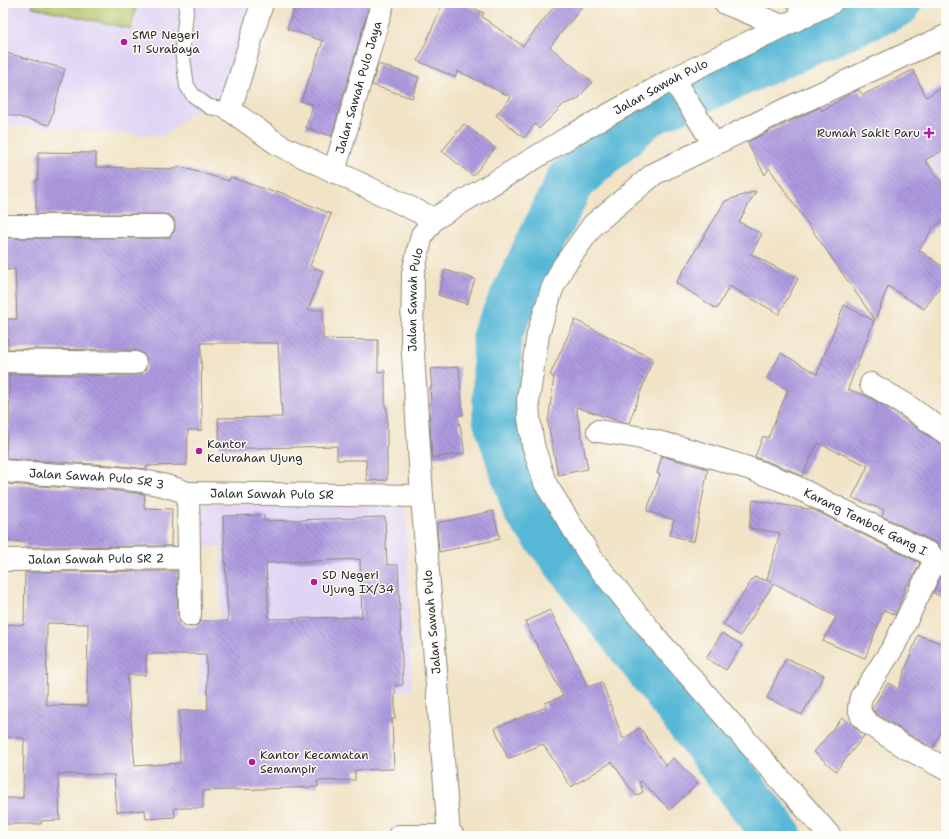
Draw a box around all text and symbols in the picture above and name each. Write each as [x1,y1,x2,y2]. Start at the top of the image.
street label: Jalan Sawah Pulo Jaya [332,19,385,156]
place label: SMP Negeri 11 Surabaya [132,27,200,57]
marker: SMP Negeri 11 Surabaya [119,37,129,47]
street label: Jalan Sawah Pulo [611,55,711,118]
place label: Rumah Sakit Paru [817,125,920,141]
marker: Rumah Sakit Paru [923,127,935,139]
street label: Jalan Sawah Pulo [404,246,427,352]
place label: Kantor Kelurahan Ujung [207,436,303,466]
marker: Kantor Kelurahan Ujung [194,446,204,456]
street label: Jalan Sawah Pulo SR 3 [28,465,166,493]
street label: Karang Tembok Gang I [801,484,930,559]
street label: Jalan Sawah Pulo SR [210,485,334,503]
street label: Jalan Sawah Pulo SR 2 [28,550,164,568]
place label: SD Negeri Ujung IX/34 [322,567,394,597]
street label: Jalan Sawah Pulo [419,569,445,675]
marker: SD Negeri Ujung IX/34 [309,577,319,587]
place label: Kantor Kecamatan Semampir [260,747,369,777]
marker: Kantor Kecamatan Semampir [247,757,257,767]

